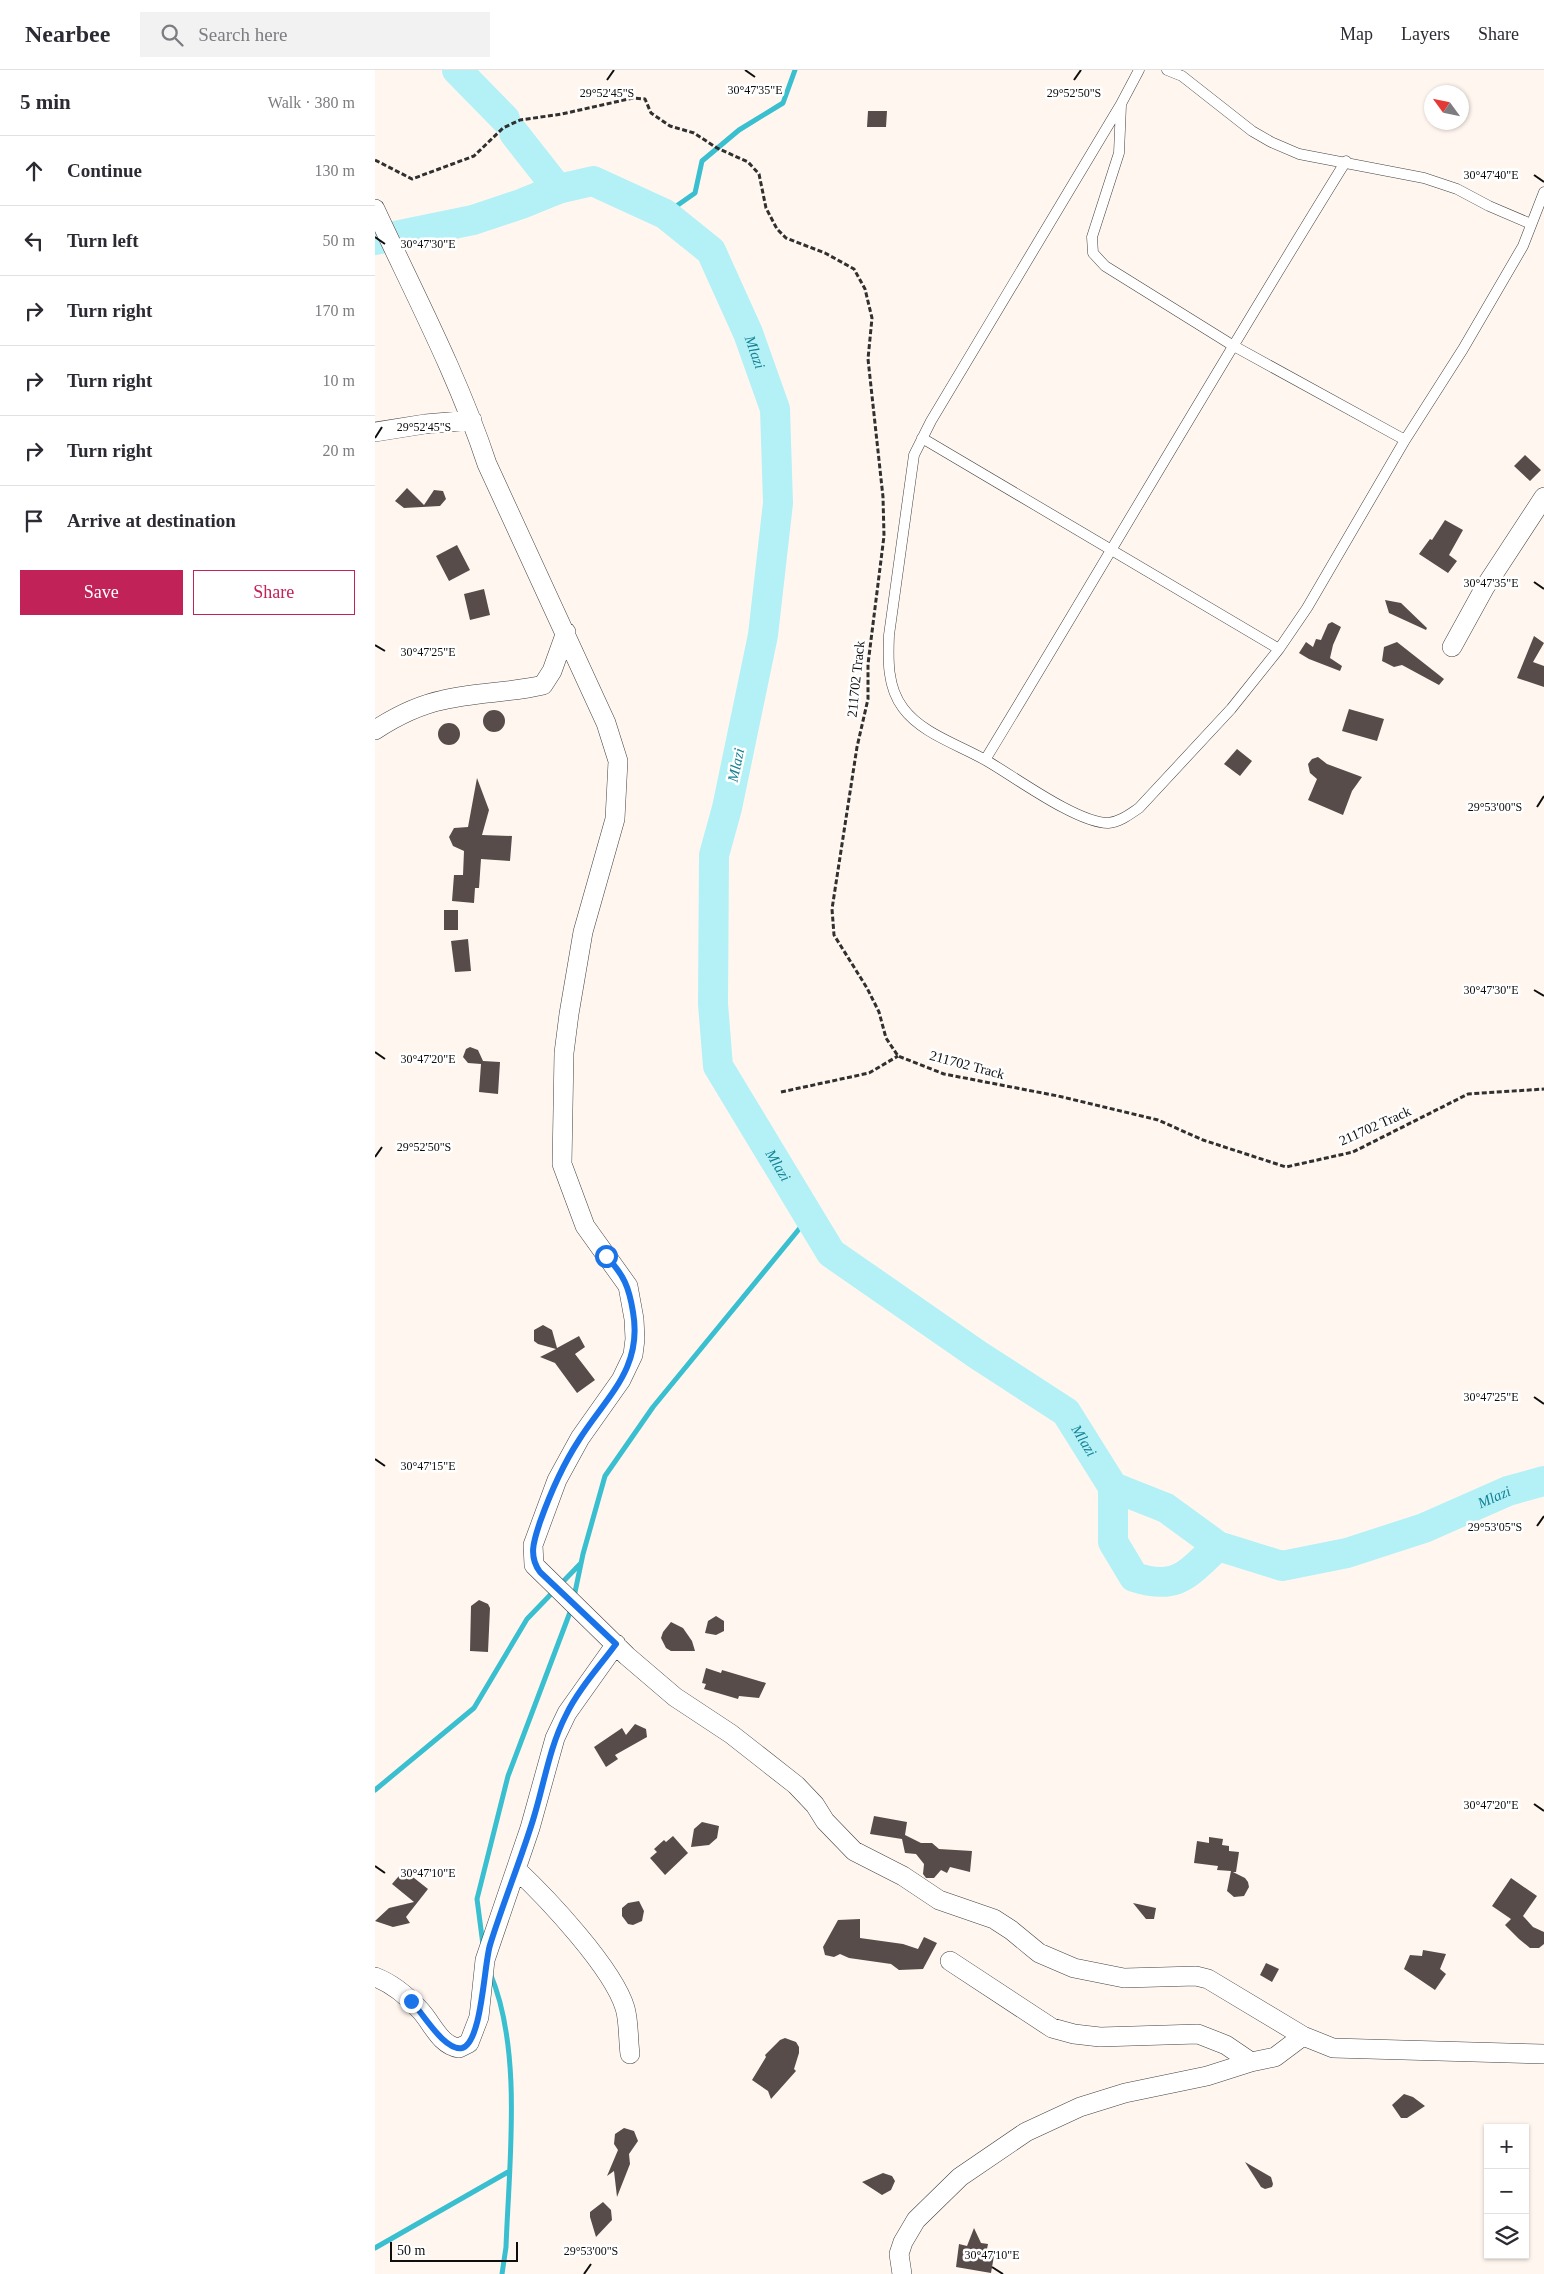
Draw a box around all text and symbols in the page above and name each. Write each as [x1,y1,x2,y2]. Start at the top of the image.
search box [140,12,490,57]
text: Nearbee [25,21,110,47]
icon: search [158,21,186,49]
text: Search here [198,24,287,45]
text: Map [1340,24,1373,44]
text: Layers [1401,24,1450,44]
text: Share [1478,24,1519,44]
text: 30°47'35"E [727,83,783,97]
north arrow [1424,85,1469,130]
text: 29°52'45"S [580,86,634,100]
text: 29°52'50"S [1047,86,1101,100]
text: 5 min [20,90,71,114]
text: Walk · 380 m [268,94,355,111]
icon: ahead [20,157,48,185]
text: Continue [67,160,142,181]
text: 130 m [315,162,355,179]
text: 30°47'40"E [1463,168,1519,182]
icon: left [20,227,48,255]
text: Turn left [67,230,139,251]
text: 50 m [323,232,355,249]
text: 30°47'30"E [400,237,456,251]
icon: right [20,297,48,325]
text: Turn right [67,300,152,321]
text: 170 m [315,302,355,319]
water label: Mlazi [741,332,768,371]
icon: right [20,367,48,395]
text: Turn right [67,370,152,391]
text: 10 m [323,372,355,389]
text: 29°52'45"S [397,420,451,434]
icon: right [20,437,48,465]
text: Turn right [67,440,152,461]
text: 20 m [323,442,355,459]
icon: arrive [20,507,48,535]
text: Arrive at destination [67,510,236,531]
button: Save [20,570,183,615]
button: Share [193,570,355,615]
text: 30°47'35"E [1463,576,1519,590]
street label: 211702 Track [845,640,867,718]
text: 30°47'25"E [400,645,456,659]
water label: Mlazi [724,747,747,784]
text: 29°53'00"S [1468,800,1522,814]
text: 30°47'30"E [1463,983,1519,997]
street label: 211702 Track [928,1048,1006,1082]
text: 30°47'20"E [400,1052,456,1066]
street label: 211702 Track [1337,1104,1413,1148]
text: 29°52'50"S [397,1140,451,1154]
water label: Mlazi [762,1146,794,1184]
route start [595,1245,618,1268]
text: 30°47'25"E [1463,1390,1519,1404]
water label: Mlazi [1068,1421,1100,1459]
text: 30°47'15"E [400,1459,456,1473]
water label: Mlazi [1474,1483,1513,1512]
text: 29°53'05"S [1468,1520,1522,1534]
text: 30°47'20"E [1463,1798,1519,1812]
text: 30°47'10"E [400,1866,456,1880]
route end [400,1990,423,2013]
map controls [1484,2124,1529,2259]
button: + [1484,2124,1529,2169]
button: − [1484,2169,1529,2214]
button: layers [1484,2214,1529,2259]
scale bar [390,2239,517,2262]
text: 50 m [397,2243,425,2258]
text: 29°53'00"S [564,2244,618,2258]
text: 30°47'10"E [964,2248,1020,2262]

